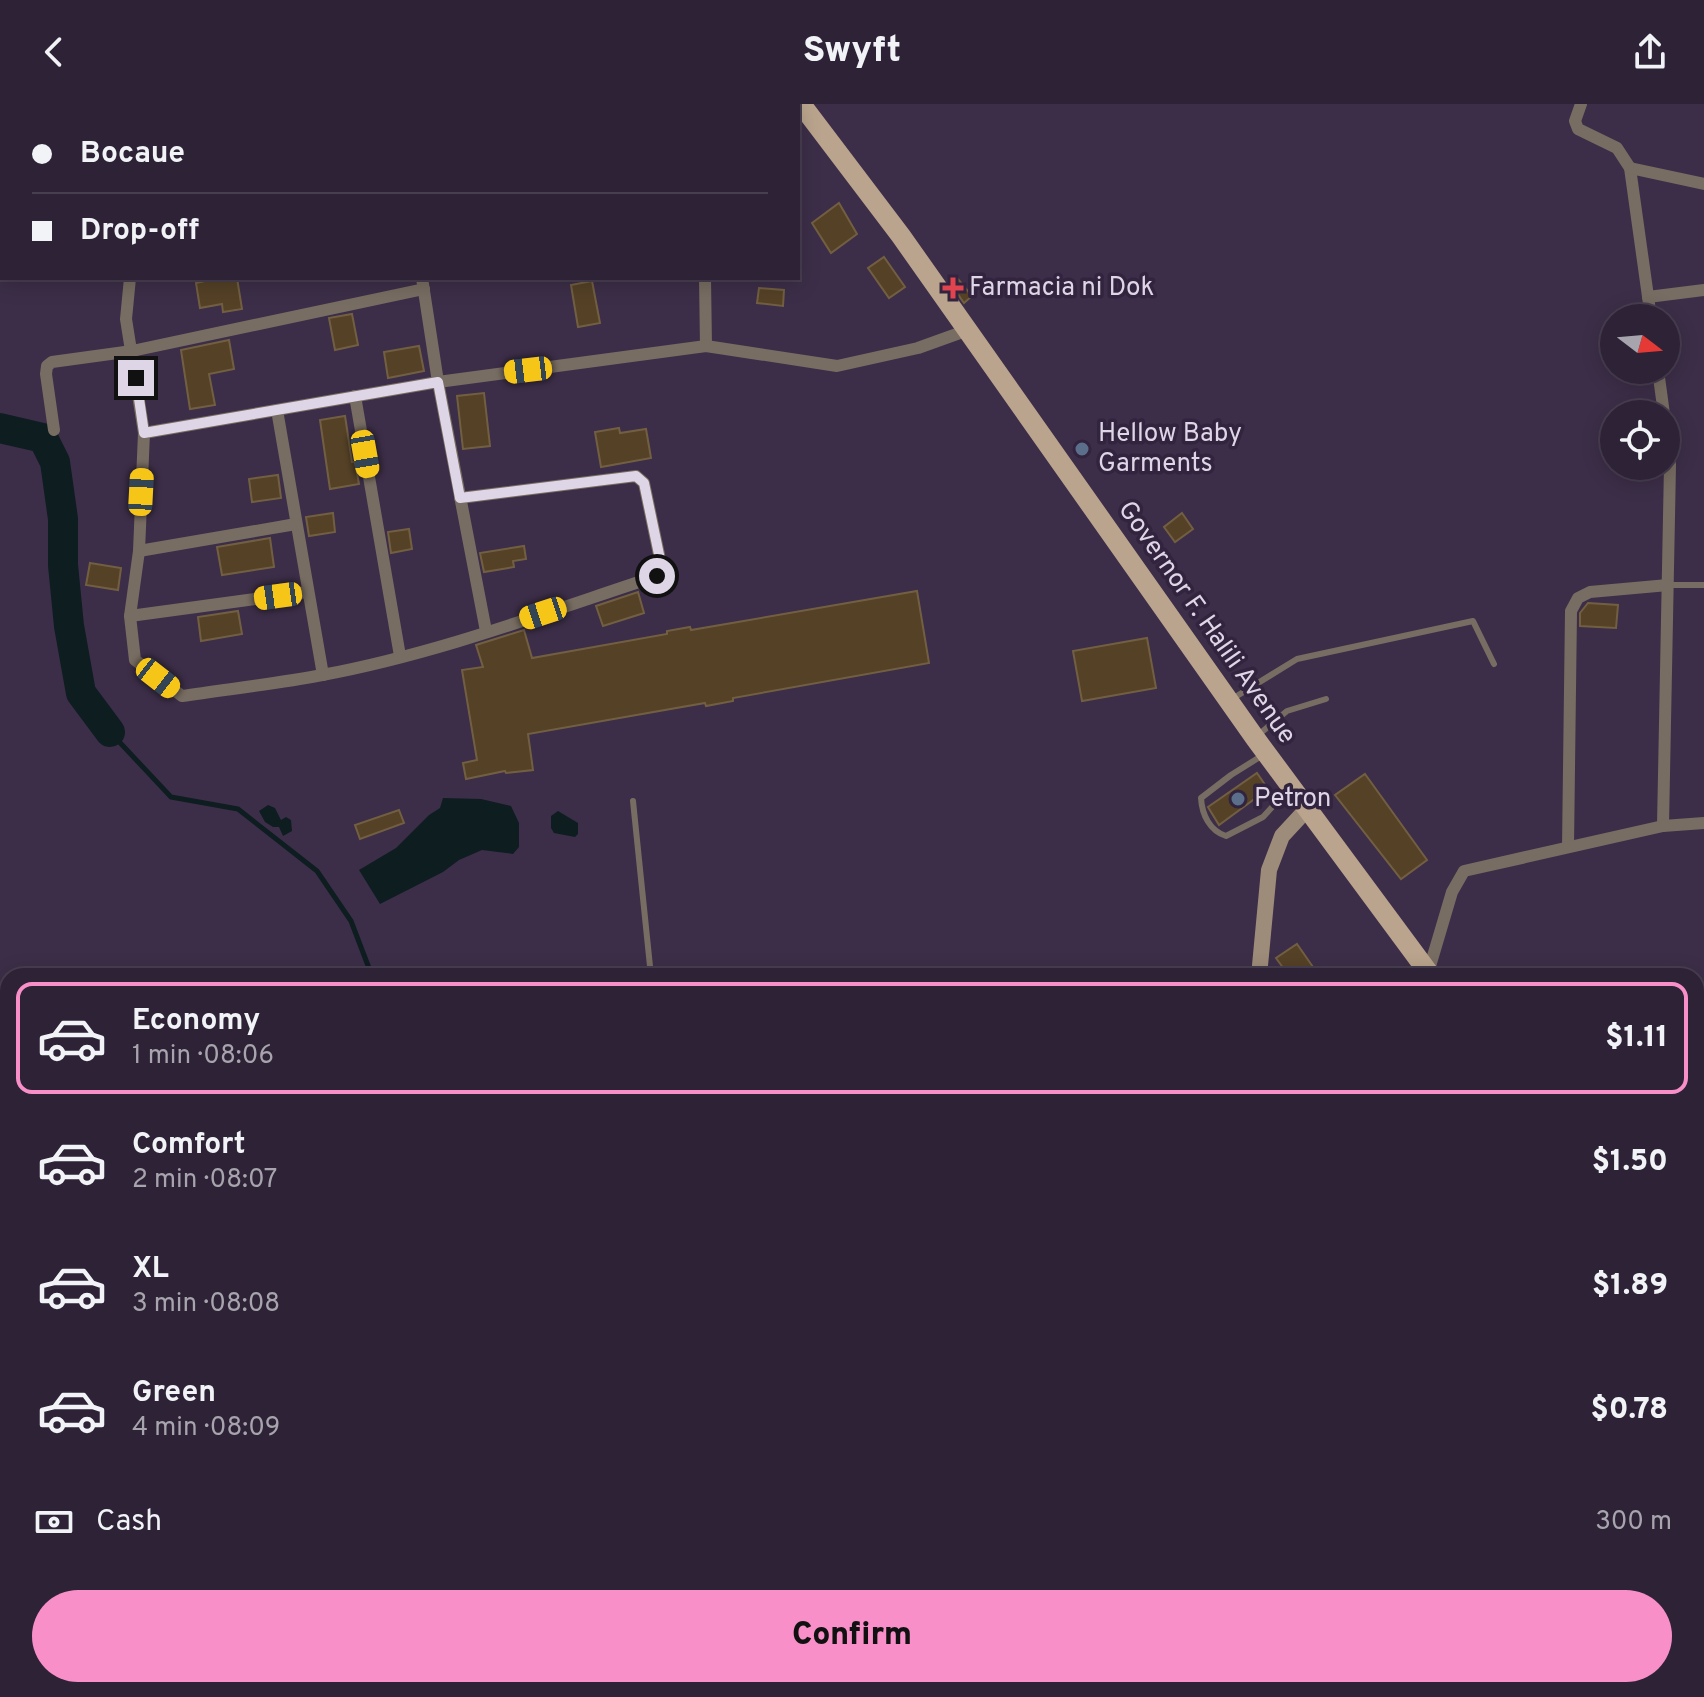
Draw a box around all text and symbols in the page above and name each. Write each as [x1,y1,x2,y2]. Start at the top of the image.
text: Swyft [803,29,901,75]
icon: back [32,30,76,74]
icon: share [1628,30,1672,74]
text: Bocaue [80,136,185,173]
text: Drop-off [80,213,199,250]
place label: Farmacia ni Dok [969,272,1154,305]
marker: Farmacia ni Dok [944,279,962,297]
north arrow [1600,304,1680,384]
map controls [1600,304,1680,480]
car [503,355,553,385]
route end [118,360,154,396]
button: locate [1600,400,1680,480]
place label: Hellow Baby Garments [1098,418,1242,481]
car [349,428,381,480]
marker: Hellow Baby Garments [1073,440,1091,458]
car [128,467,154,517]
street label: Governor F. Halili Avenue [1109,495,1303,751]
route start [639,558,675,594]
car [253,581,303,611]
car [516,594,570,632]
car [132,654,184,702]
place label: Petron [1254,783,1331,816]
marker: Petron [1229,790,1247,808]
icon: car [36,1002,108,1074]
text: Economy [132,1003,260,1040]
text: $1.11 [1605,1020,1668,1057]
text: 1 min · 08:06 [132,1040,274,1073]
icon: car [36,1126,108,1198]
text: Comfort [132,1127,245,1164]
text: $1.50 [1592,1144,1668,1181]
text: 2 min · 08:07 [132,1164,277,1197]
icon: car [36,1250,108,1322]
text: XL [132,1251,169,1288]
text: $1.89 [1592,1268,1668,1305]
text: 3 min · 08:08 [132,1288,280,1321]
icon: car [36,1374,108,1446]
text: Green [132,1375,216,1412]
text: $0.78 [1590,1392,1668,1429]
text: 4 min · 08:09 [132,1412,280,1445]
icon: cash [32,1500,76,1544]
text: Cash [96,1504,162,1541]
text: 300 m [1595,1506,1672,1539]
button: Confirm [32,1590,1672,1682]

